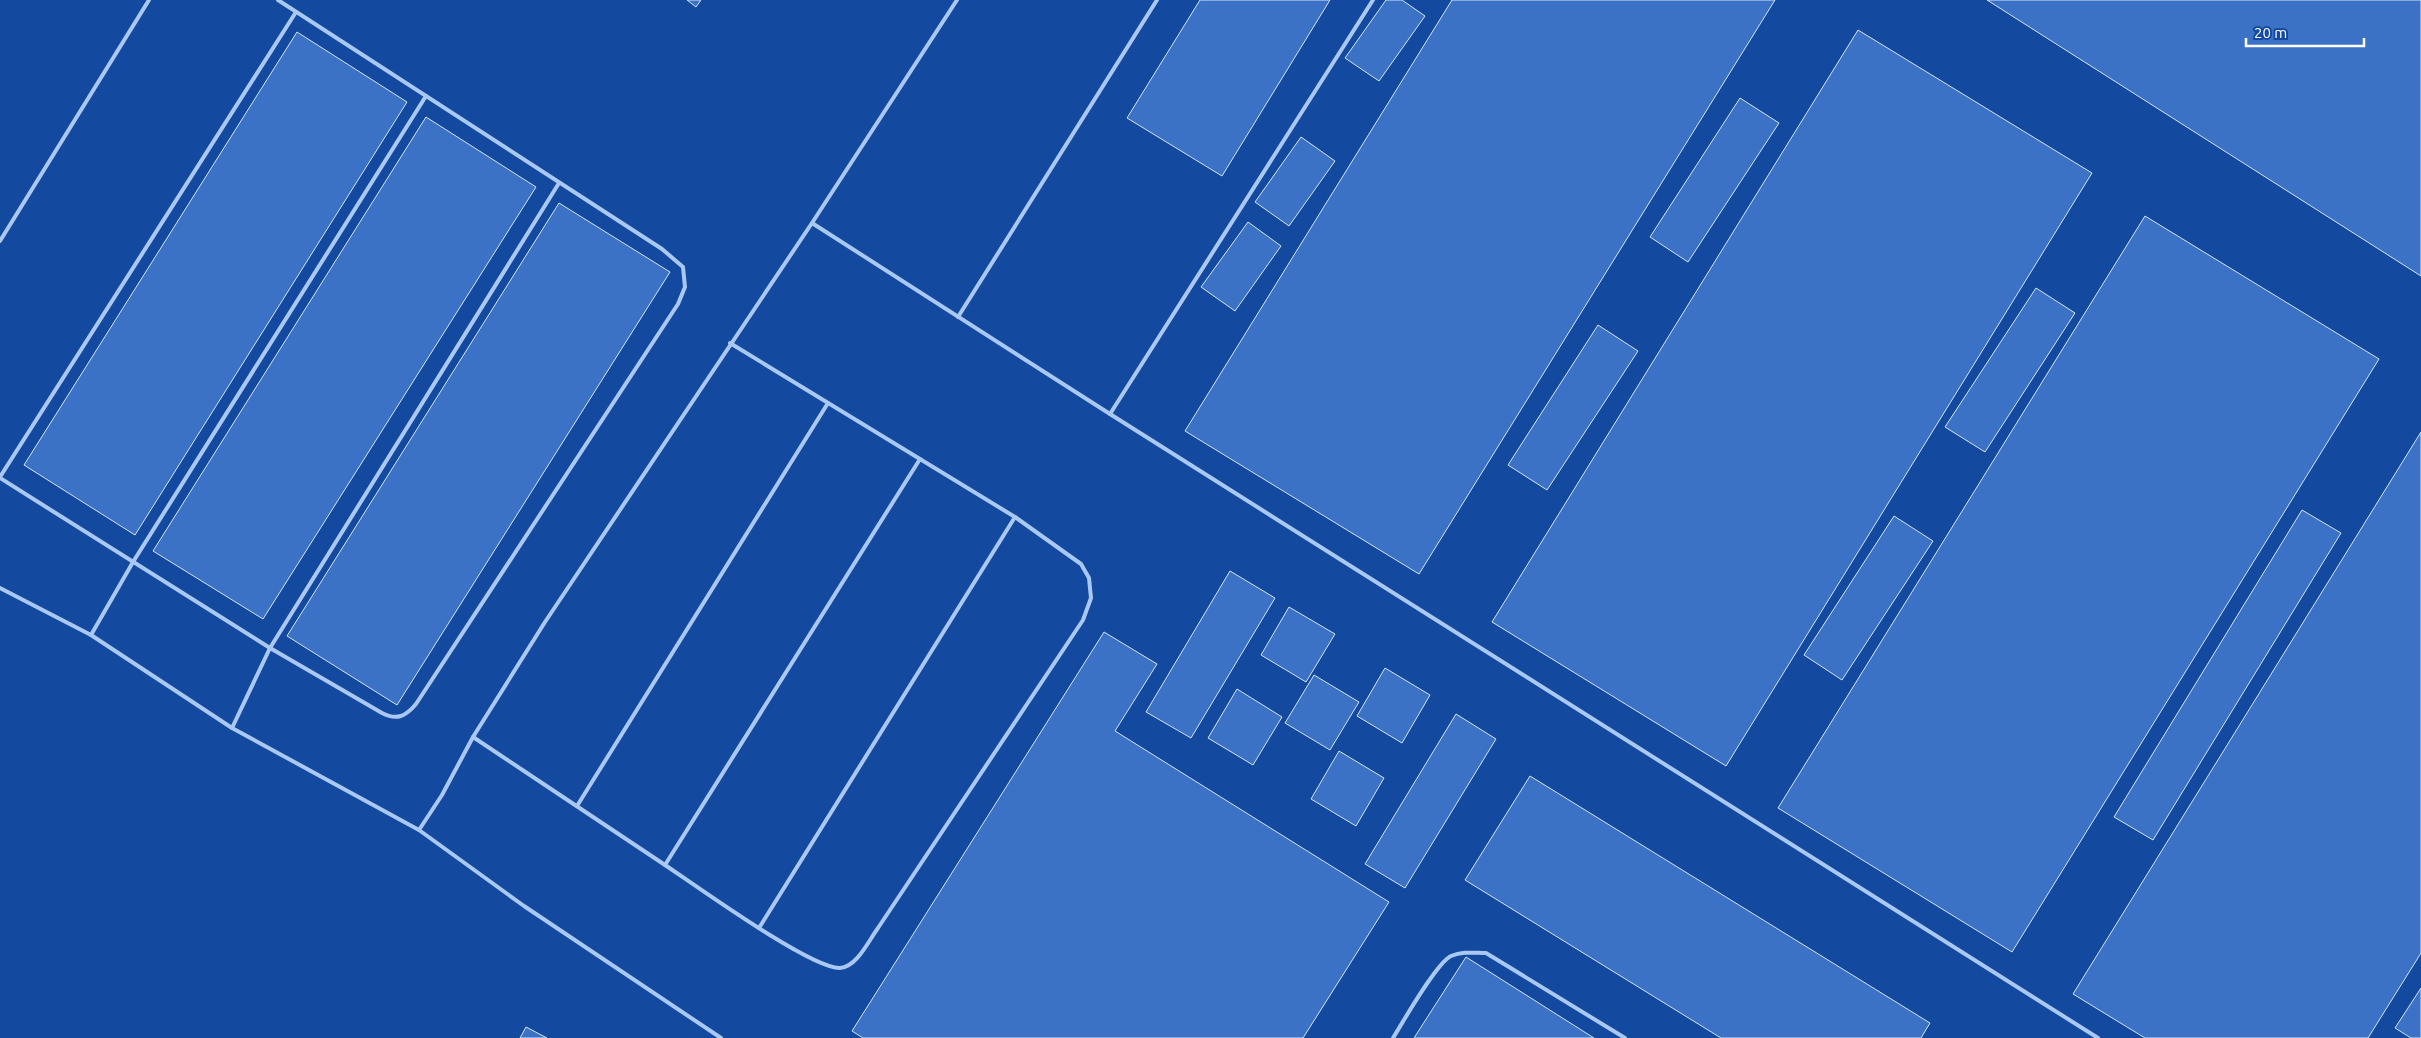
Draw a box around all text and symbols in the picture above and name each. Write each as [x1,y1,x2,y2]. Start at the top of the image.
scale bar [2246,15,2364,47]
text: 20 m [2254,24,2287,41]

